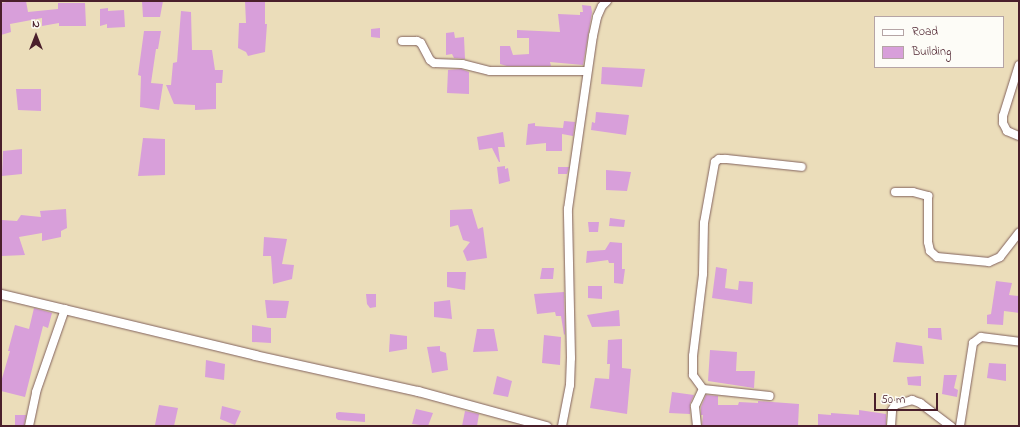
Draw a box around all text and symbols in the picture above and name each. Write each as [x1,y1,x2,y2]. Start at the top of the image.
north arrow [16,16,56,56]
text: N [32,16,40,32]
legend [874,16,1004,68]
text: Road [912,23,938,41]
text: Building [912,43,951,61]
scale bar [876,385,940,411]
text: 50 m [881,391,905,409]

